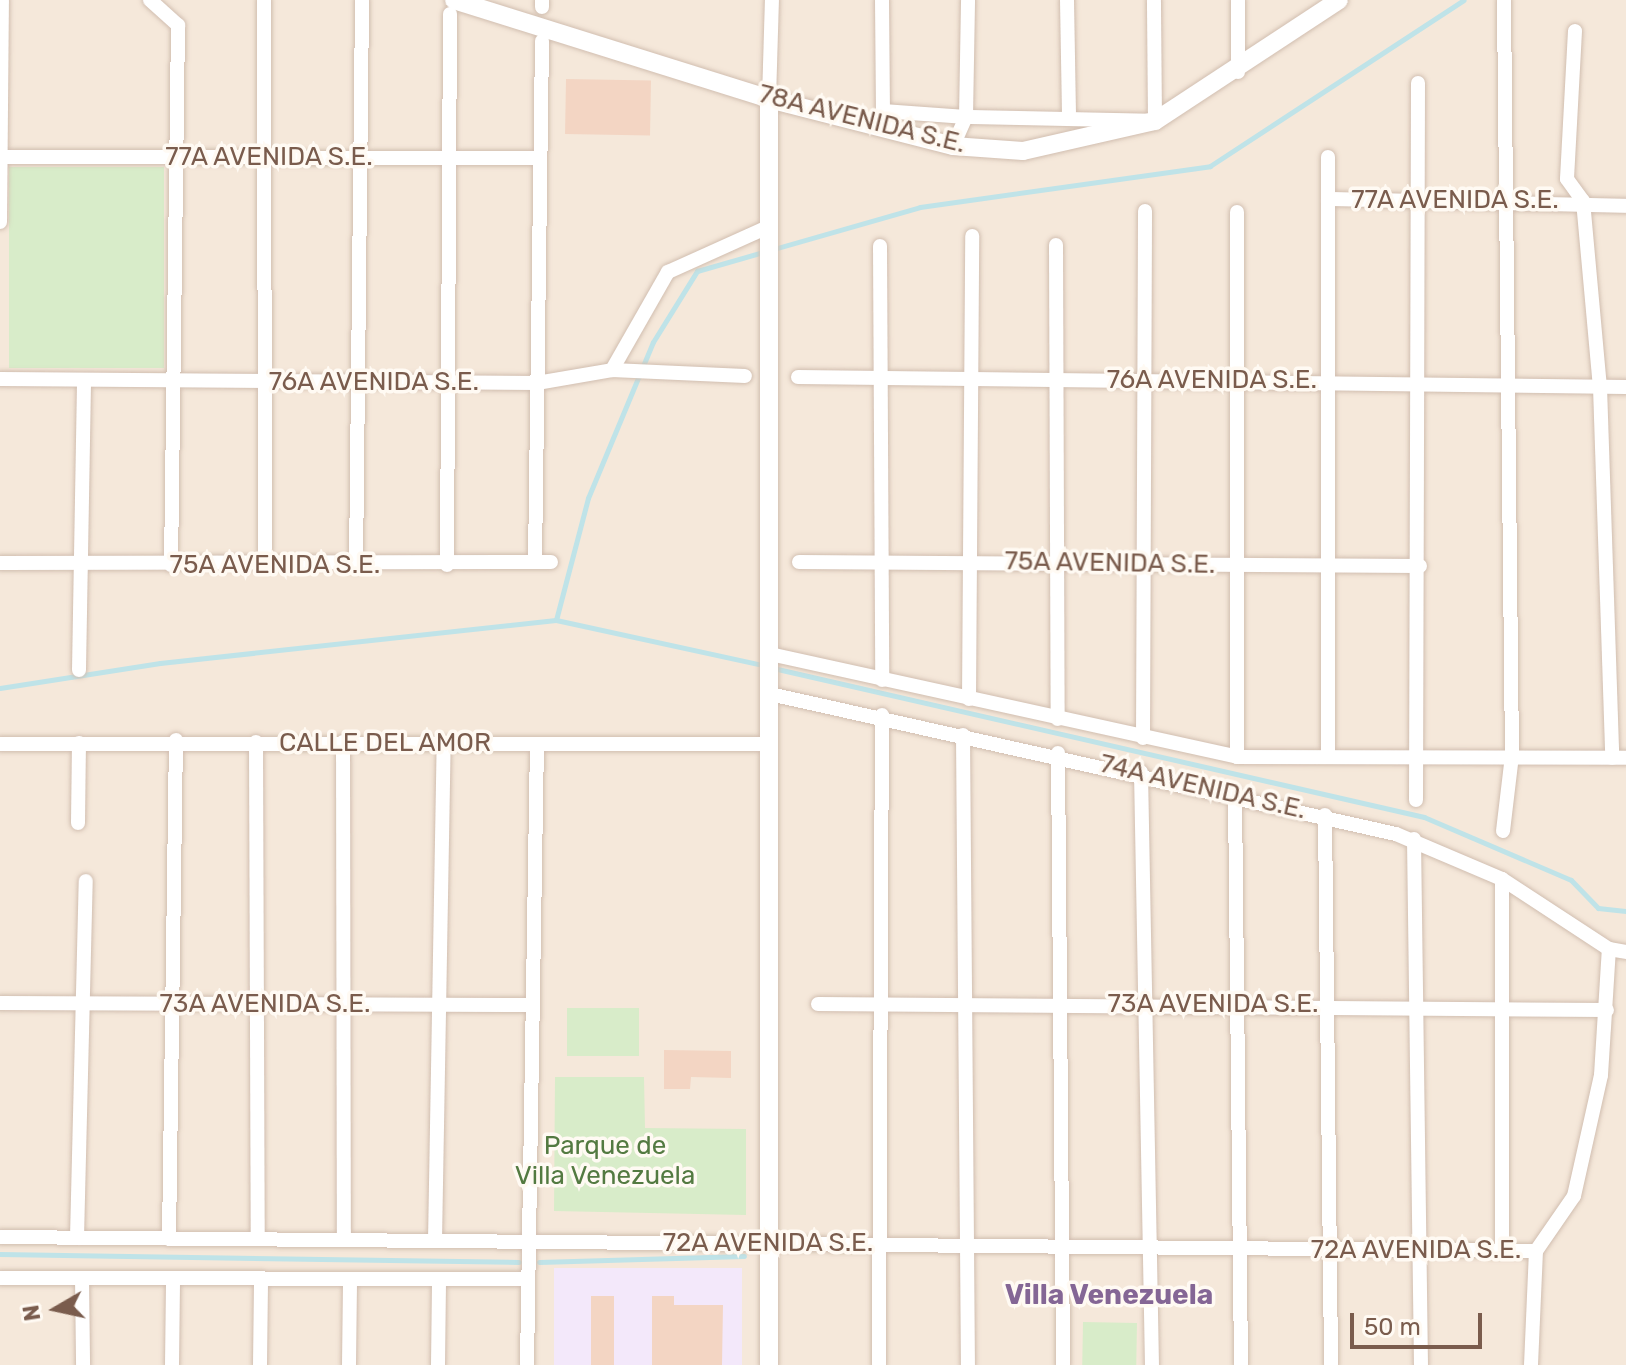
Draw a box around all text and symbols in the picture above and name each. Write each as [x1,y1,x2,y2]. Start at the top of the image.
street label: 78A AVENIDA S.E. [754,78,970,160]
street label: 77A AVENIDA S.E. [164,141,374,173]
street label: 77A AVENIDA S.E. [1350,184,1560,216]
street label: 76A AVENIDA S.E. [1106,364,1318,396]
street label: 76A AVENIDA S.E. [268,366,480,398]
street label: 75A AVENIDA S.E. [1003,546,1217,580]
street label: 75A AVENIDA S.E. [169,549,381,581]
street label: CALLE DEL AMOR [278,727,492,759]
street label: 74A AVENIDA S.E. [1096,748,1310,826]
street label: 73A AVENIDA S.E. [158,988,372,1020]
street label: 73A AVENIDA S.E. [1106,988,1320,1020]
park label: Parque de Villa Venezuela [514,1130,696,1192]
street label: 72A AVENIDA S.E. [662,1227,874,1259]
street label: 72A AVENIDA S.E. [1310,1234,1522,1266]
north arrow [16,1269,96,1349]
district label: Villa Venezuela [1004,1278,1214,1312]
scale bar [1354,1297,1486,1347]
text: N [17,1303,46,1323]
text: 50 m [1364,1313,1421,1341]

